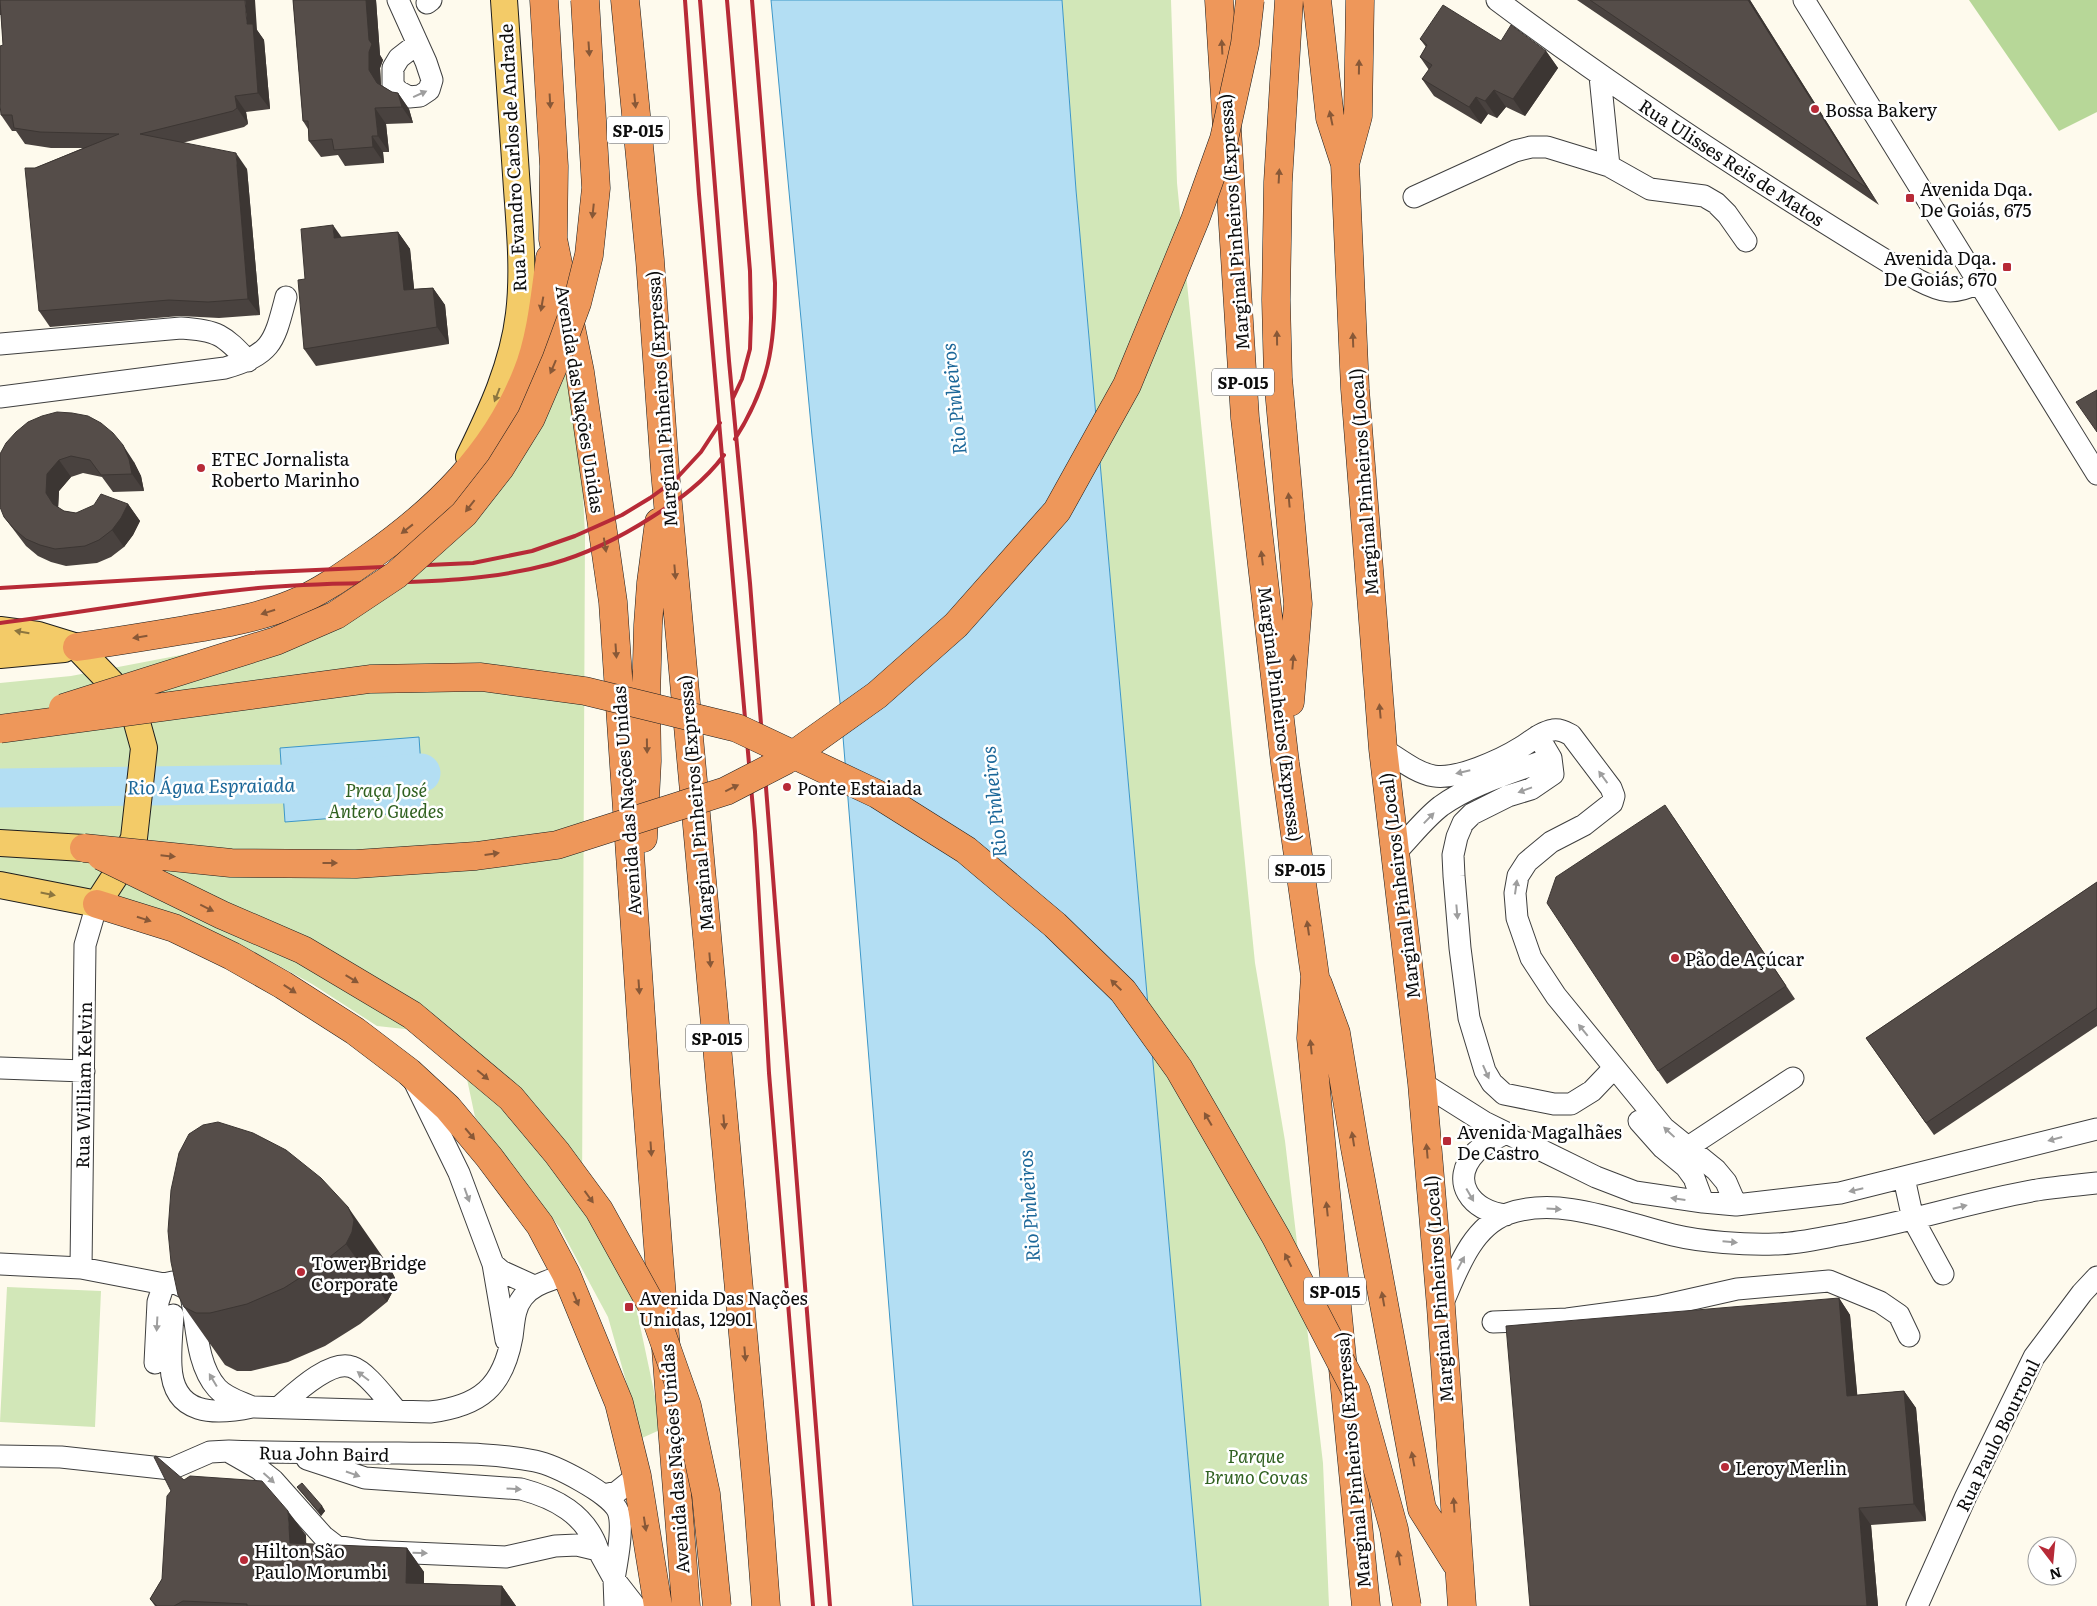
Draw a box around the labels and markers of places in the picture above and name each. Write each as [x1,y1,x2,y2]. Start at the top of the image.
place label: Bossa Bakery [1825,96,1938,123]
marker: Bossa Bakery [1809,103,1821,115]
place label: Avenida Dqa. De Goiás, 675 [1920,175,2033,223]
marker: Avenida Dqa. De Goiás, 675 [1904,192,1916,204]
place label: Avenida Dqa. De Goiás, 670 [1884,244,1997,292]
marker: Avenida Dqa. De Goiás, 670 [2001,261,2013,273]
place label: ETEC Jornalista Roberto Marinho [211,445,359,493]
marker: ETEC Jornalista Roberto Marinho [195,462,207,474]
place label: Ponte Estaiada [797,774,923,801]
marker: Ponte Estaiada [781,781,793,793]
place label: Pão de Açúcar [1685,945,1804,972]
marker: Pão de Açúcar [1669,952,1681,964]
place label: Avenida Magalhães De Castro [1457,1118,1622,1166]
marker: Avenida Magalhães De Castro [1441,1135,1453,1147]
place label: Tower Bridge Corporate [311,1249,426,1297]
marker: Tower Bridge Corporate [295,1266,307,1278]
place label: Avenida Das Nações Unidas, 12901 [639,1284,808,1332]
marker: Avenida Das Nações Unidas, 12901 [623,1301,635,1313]
place label: Leroy Merlin [1735,1454,1847,1481]
marker: Leroy Merlin [1719,1461,1731,1473]
place label: Hilton São Paulo Morumbi [254,1537,387,1585]
marker: Hilton São Paulo Morumbi [238,1554,250,1566]

